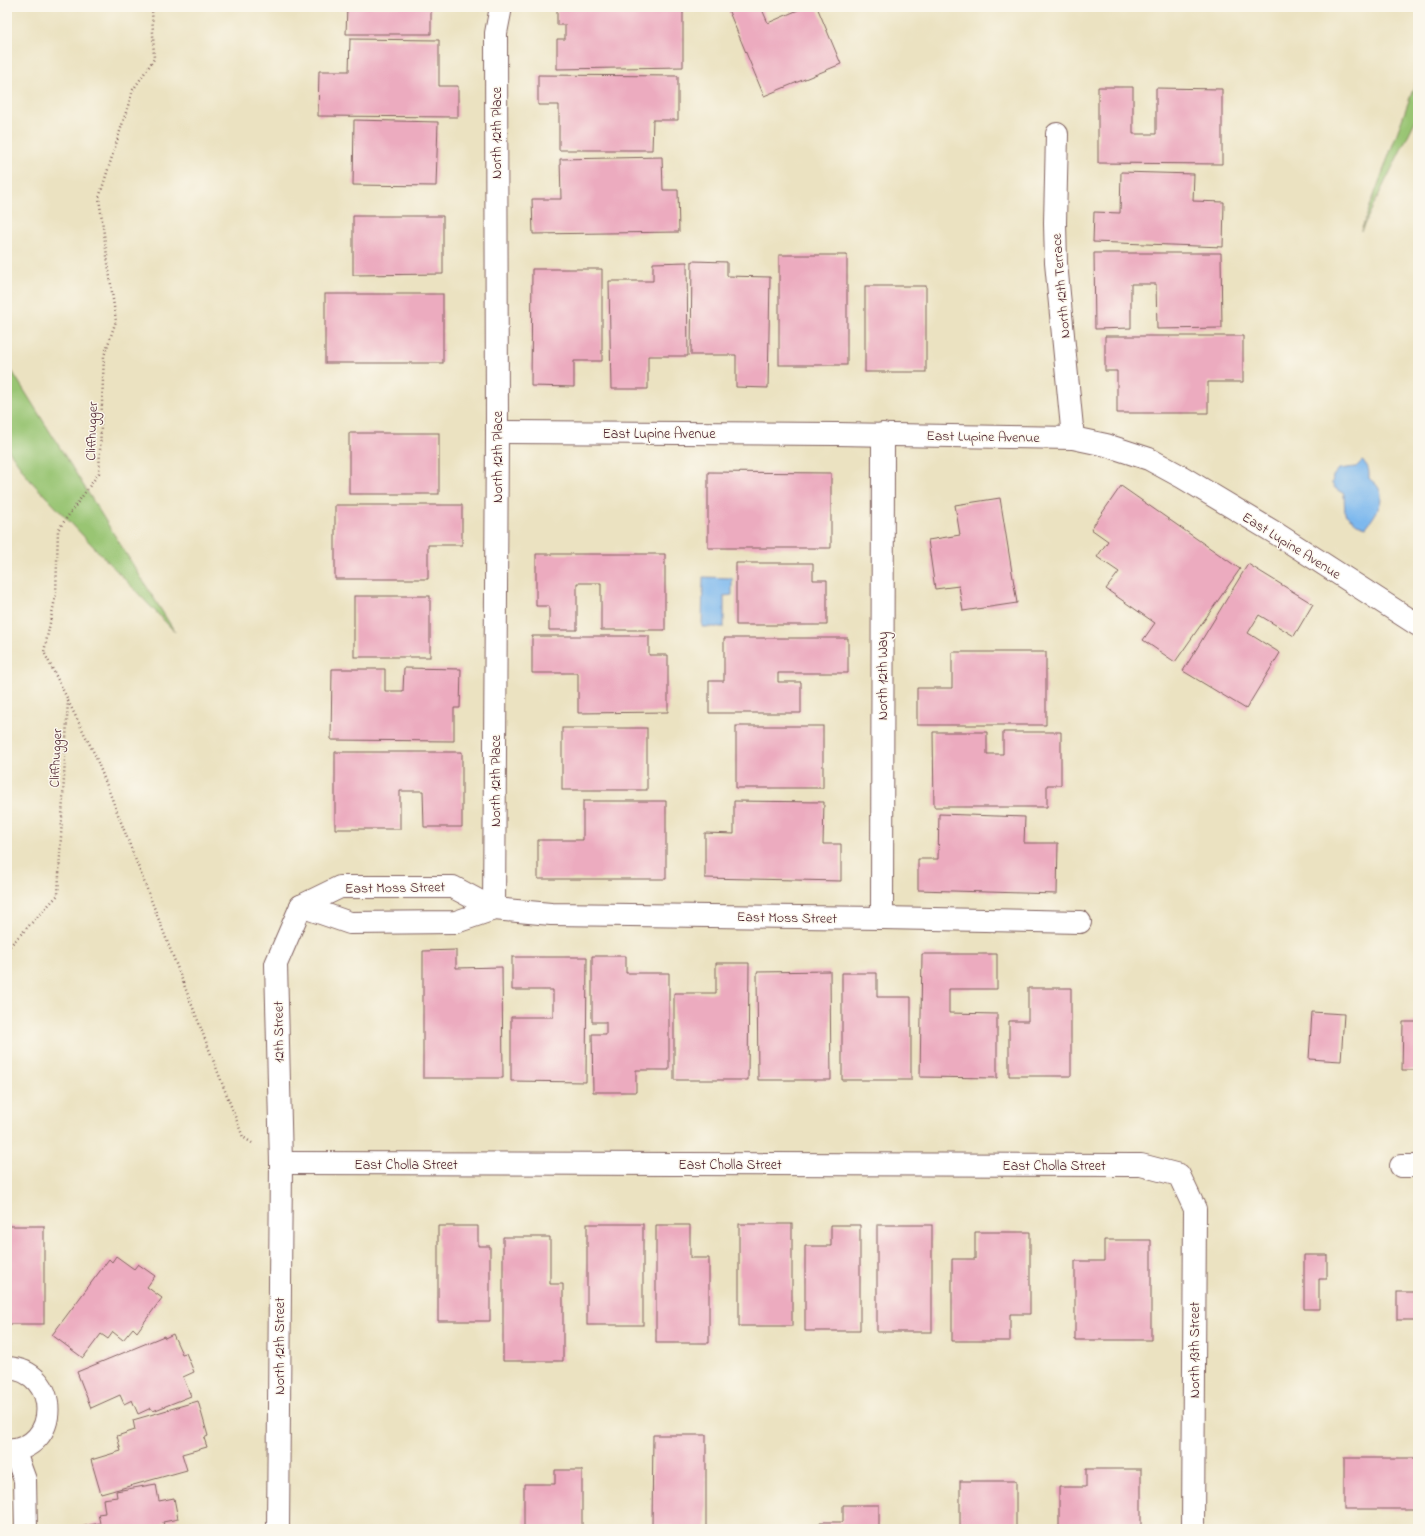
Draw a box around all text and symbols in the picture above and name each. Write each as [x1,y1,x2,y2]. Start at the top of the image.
street label: North 12th Place [487,86,508,179]
street label: North 12th Terrace [1046,232,1077,339]
street label: Cliffhugger [81,401,105,461]
street label: North 12th Place [488,410,509,503]
street label: East Lupine Avenue [602,424,716,445]
street label: East Lupine Avenue [926,426,1040,449]
street label: East Lupine Avenue [1238,507,1345,586]
street label: North 12th Way [873,632,895,720]
street label: Cliffhugger [44,727,70,788]
street label: North 12th Place [486,734,507,827]
street label: East Moss Street [345,877,446,900]
street label: East Moss Street [737,907,838,930]
street label: 12th Street [268,1001,291,1063]
street label: East Cholla Street [354,1155,458,1176]
street label: East Cholla Street [678,1155,782,1176]
street label: East Cholla Street [1002,1156,1106,1177]
street label: North 12th Street [270,1297,291,1395]
street label: North 13th Street [1185,1302,1206,1398]

